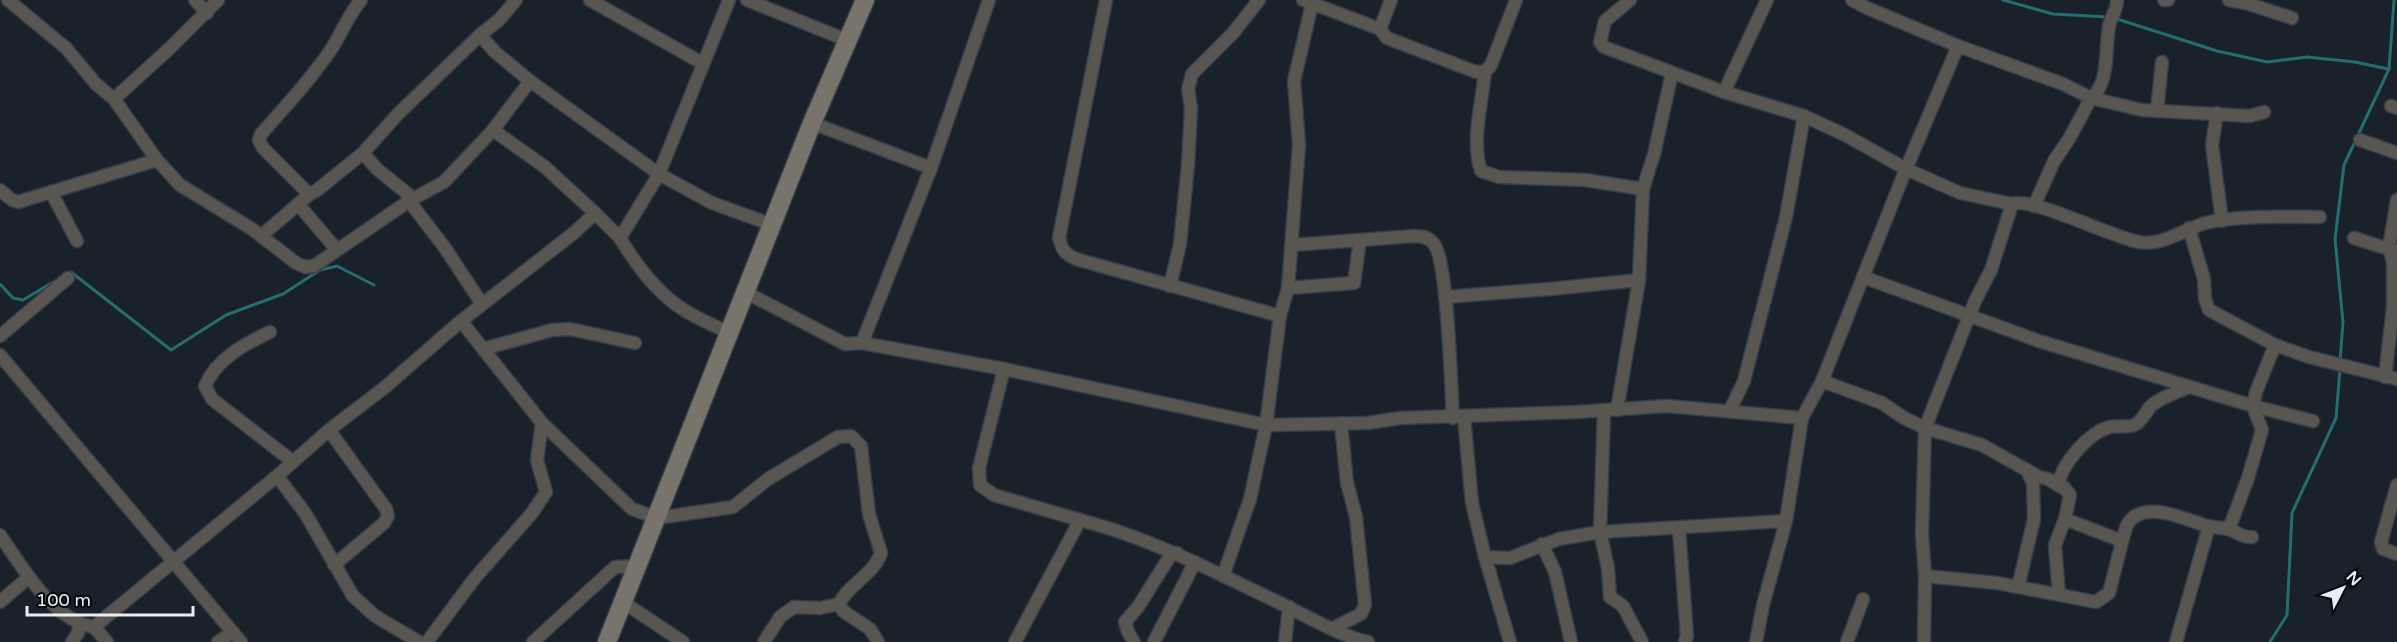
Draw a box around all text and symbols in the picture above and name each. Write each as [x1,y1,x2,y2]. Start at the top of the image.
north arrow [2313,558,2373,618]
text: N [2342,567,2365,590]
scale bar [27,579,194,617]
text: 100 m [36,589,91,611]

